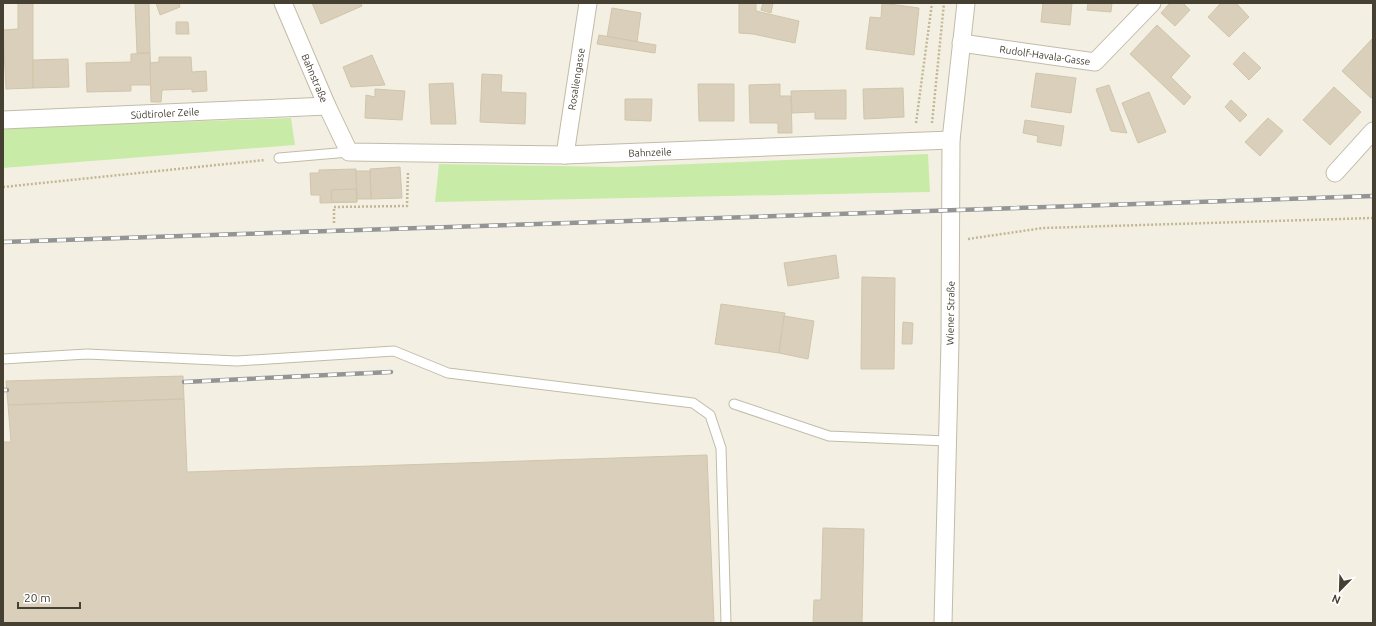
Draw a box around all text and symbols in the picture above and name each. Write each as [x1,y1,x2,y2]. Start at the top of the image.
street label: Rudolf-Havala-Gasse [999,44,1091,67]
street label: Rosaliengasse [566,47,587,111]
street label: Bahnstraße [299,52,330,104]
street label: Südtiroler Zeile [130,106,200,121]
street label: Bahnzeile [628,146,672,159]
street label: Wiener Straße [944,281,957,345]
north arrow [1320,570,1360,610]
scale bar [18,584,80,610]
text: 20 m [24,591,51,604]
text: N [1330,592,1342,606]

